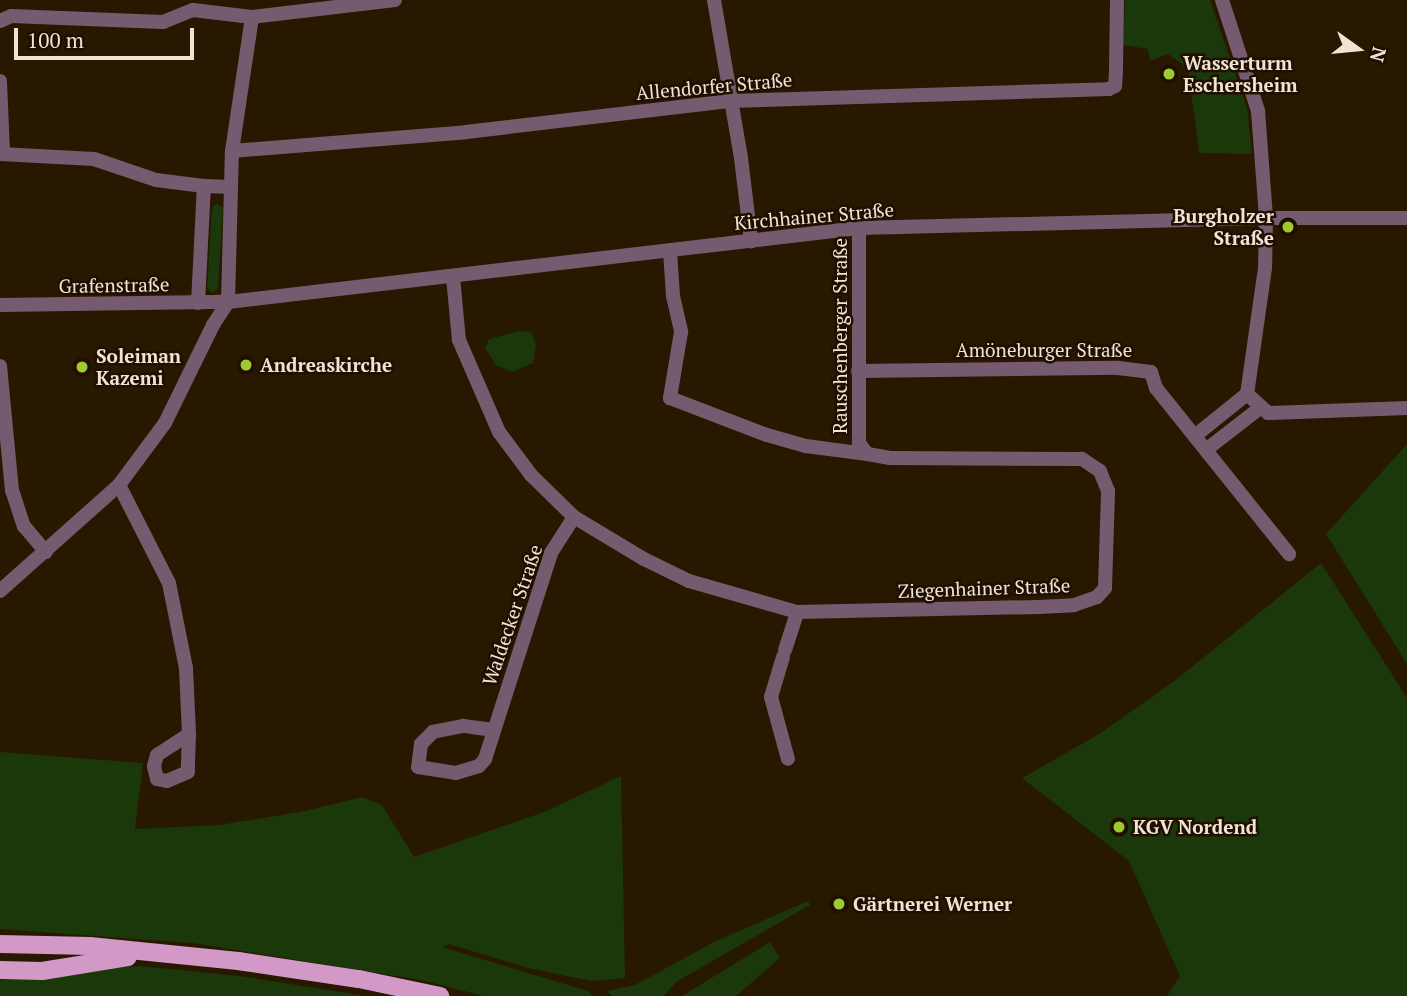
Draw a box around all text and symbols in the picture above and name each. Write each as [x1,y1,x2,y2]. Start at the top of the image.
scale bar [18,14,198,58]
north arrow [1323,14,1393,84]
text: 100 m [27,26,84,54]
text: N [1365,44,1393,65]
place label: Wasserturm Eschersheim [1183,52,1298,96]
marker: Wasserturm Eschersheim [1161,66,1177,82]
street label: Allendorfer Straße [635,68,793,104]
street label: Kirchhainer Straße [733,198,895,234]
place label: Burgholzer Straße [1173,205,1274,249]
marker: Burgholzer Straße [1280,219,1296,235]
street label: Rauschenberger Straße [829,238,851,434]
street label: Grafenstraße [58,273,170,297]
street label: Amöneburger Straße [956,339,1132,361]
place label: Soleiman Kazemi [96,345,181,389]
place label: Andreaskirche [260,354,392,376]
marker: Andreaskirche [238,357,254,373]
marker: Soleiman Kazemi [74,359,90,375]
street label: Waldecker Straße [477,541,547,689]
street label: Ziegenhainer Straße [897,574,1071,602]
place label: KGV Nordend [1133,816,1257,838]
marker: KGV Nordend [1111,819,1127,835]
place label: Gärtnerei Werner [853,893,1012,915]
marker: Gärtnerei Werner [831,896,847,912]

